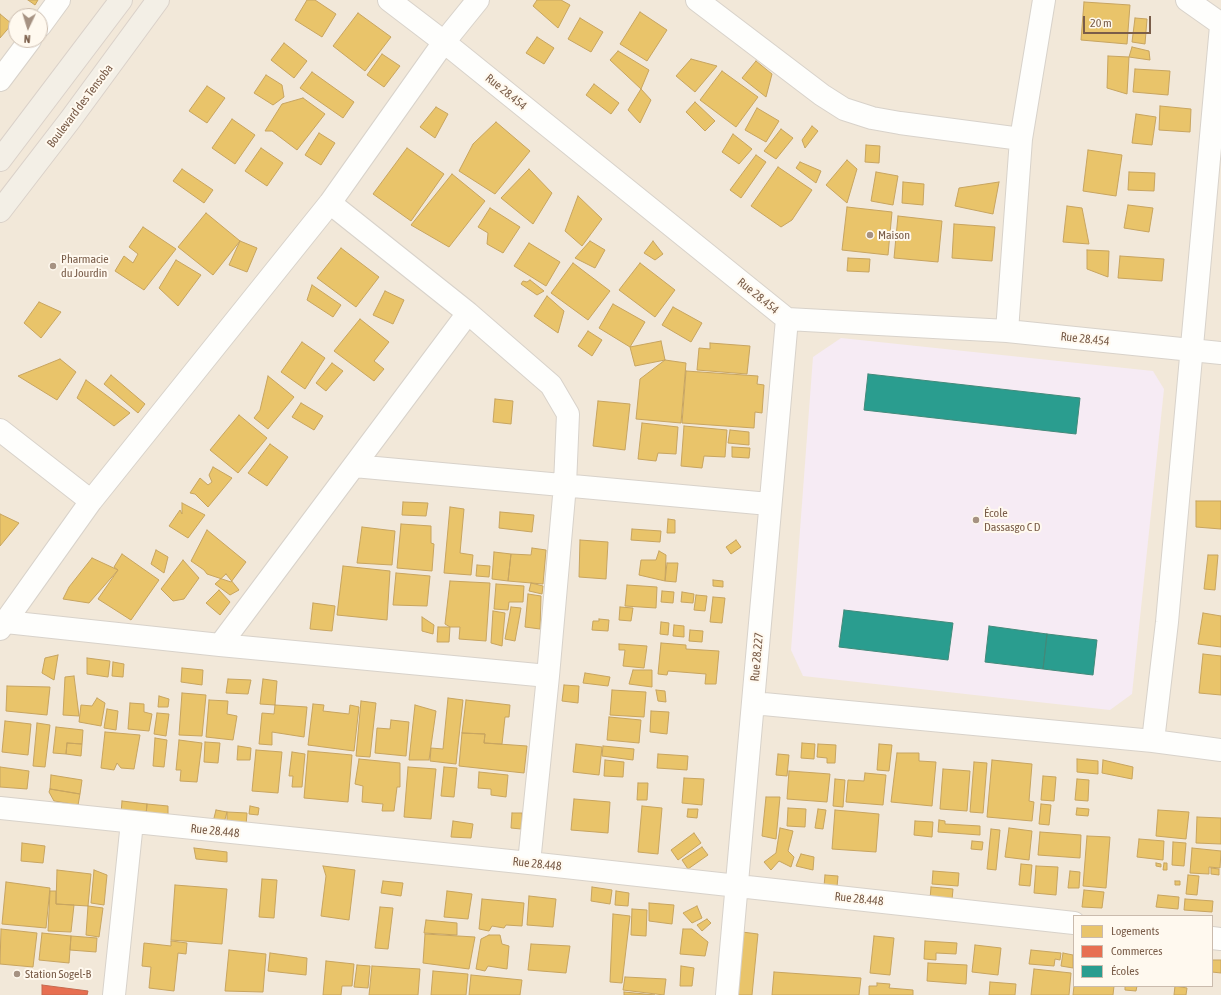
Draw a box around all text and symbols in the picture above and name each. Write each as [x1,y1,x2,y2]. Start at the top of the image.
north arrow [8,8,48,48]
scale bar [1085,8,1153,34]
text: 20 m [1090,16,1112,30]
text: N [24,33,31,45]
street label: Boulevard des Tensoba [44,61,116,151]
street label: Rue 28.454 [482,71,530,113]
place label: Maison [878,228,910,242]
marker: Maison [865,230,875,240]
place label: Pharmacie du Jourdin [61,252,109,280]
marker: Pharmacie du Jourdin [48,261,58,271]
street label: Rue 28.454 [734,275,782,317]
street label: Rue 28.454 [1060,329,1110,349]
place label: École Dassasgo C D [984,506,1041,534]
marker: École Dassasgo C D [971,515,981,525]
street label: Rue 28.227 [748,632,766,682]
street label: Rue 28.448 [190,821,240,841]
street label: Rue 28.448 [512,854,562,874]
street label: Rue 28.448 [834,889,884,909]
legend [1073,915,1213,987]
text: Logements [1111,924,1159,938]
text: Commerces [1111,944,1162,958]
text: Écoles [1111,964,1139,978]
place label: Station Sogel-B [25,967,91,981]
marker: Station Sogel-B [12,969,22,979]

